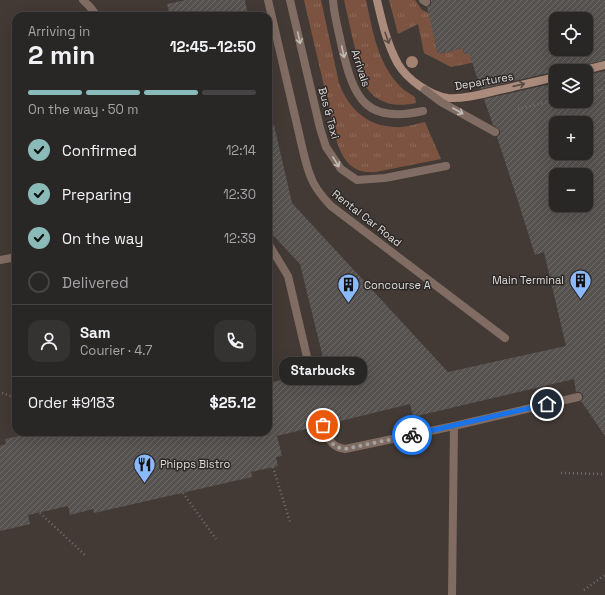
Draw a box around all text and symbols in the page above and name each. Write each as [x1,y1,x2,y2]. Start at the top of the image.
map controls [549,12,593,212]
button: locate [549,12,593,56]
text: Arriving in [28,23,90,40]
one-way arrow [295,31,303,44]
one-way arrow [384,31,391,44]
text: 12:45–12:50 [170,37,256,56]
text: 2 min [28,38,95,72]
one-way arrow [340,45,348,58]
street label: Arrivals [348,48,374,89]
button: layers [549,64,593,108]
street label: Departures [454,69,515,93]
one-way arrow [512,81,525,89]
street label: Bus & Taxi [315,86,343,141]
text: On the way · 50 m [28,101,138,118]
one-way arrow [451,108,463,116]
button: + [549,116,593,160]
icon: check [28,139,50,161]
text: Confirmed [62,141,137,160]
text: 12:14 [226,142,256,159]
one-way arrow [332,156,340,167]
button: − [549,168,593,212]
icon: check [28,183,50,205]
text: Preparing [62,185,132,204]
text: 12:30 [223,186,256,203]
street label: Rental Car Road [329,187,405,249]
icon: check [28,227,50,249]
text: On the way [62,229,143,248]
text: 12:39 [224,230,256,247]
building icon: Main Terminal [567,267,593,300]
building icon: Concourse A [335,272,361,305]
text: Delivered [62,273,129,292]
place label: Main Terminal [492,273,564,287]
place label: Concourse A [364,278,431,292]
button: person [28,320,70,362]
button: phone [214,320,256,362]
text: Sam [80,323,111,342]
text: Courier · 4.7 [80,342,152,359]
callout: Starbucks [279,357,367,385]
text: Starbucks [291,362,355,379]
pin [530,387,564,421]
text: Order #9183 [28,393,115,412]
text: $25.12 [210,393,256,412]
icon: home [536,393,558,415]
pin [306,408,340,442]
icon: bag [312,414,334,436]
courier [392,415,432,455]
icon: bike [401,424,423,446]
restaurant icon: Phipps Bistro [131,451,157,484]
place label: Phipps Bistro [160,457,230,471]

